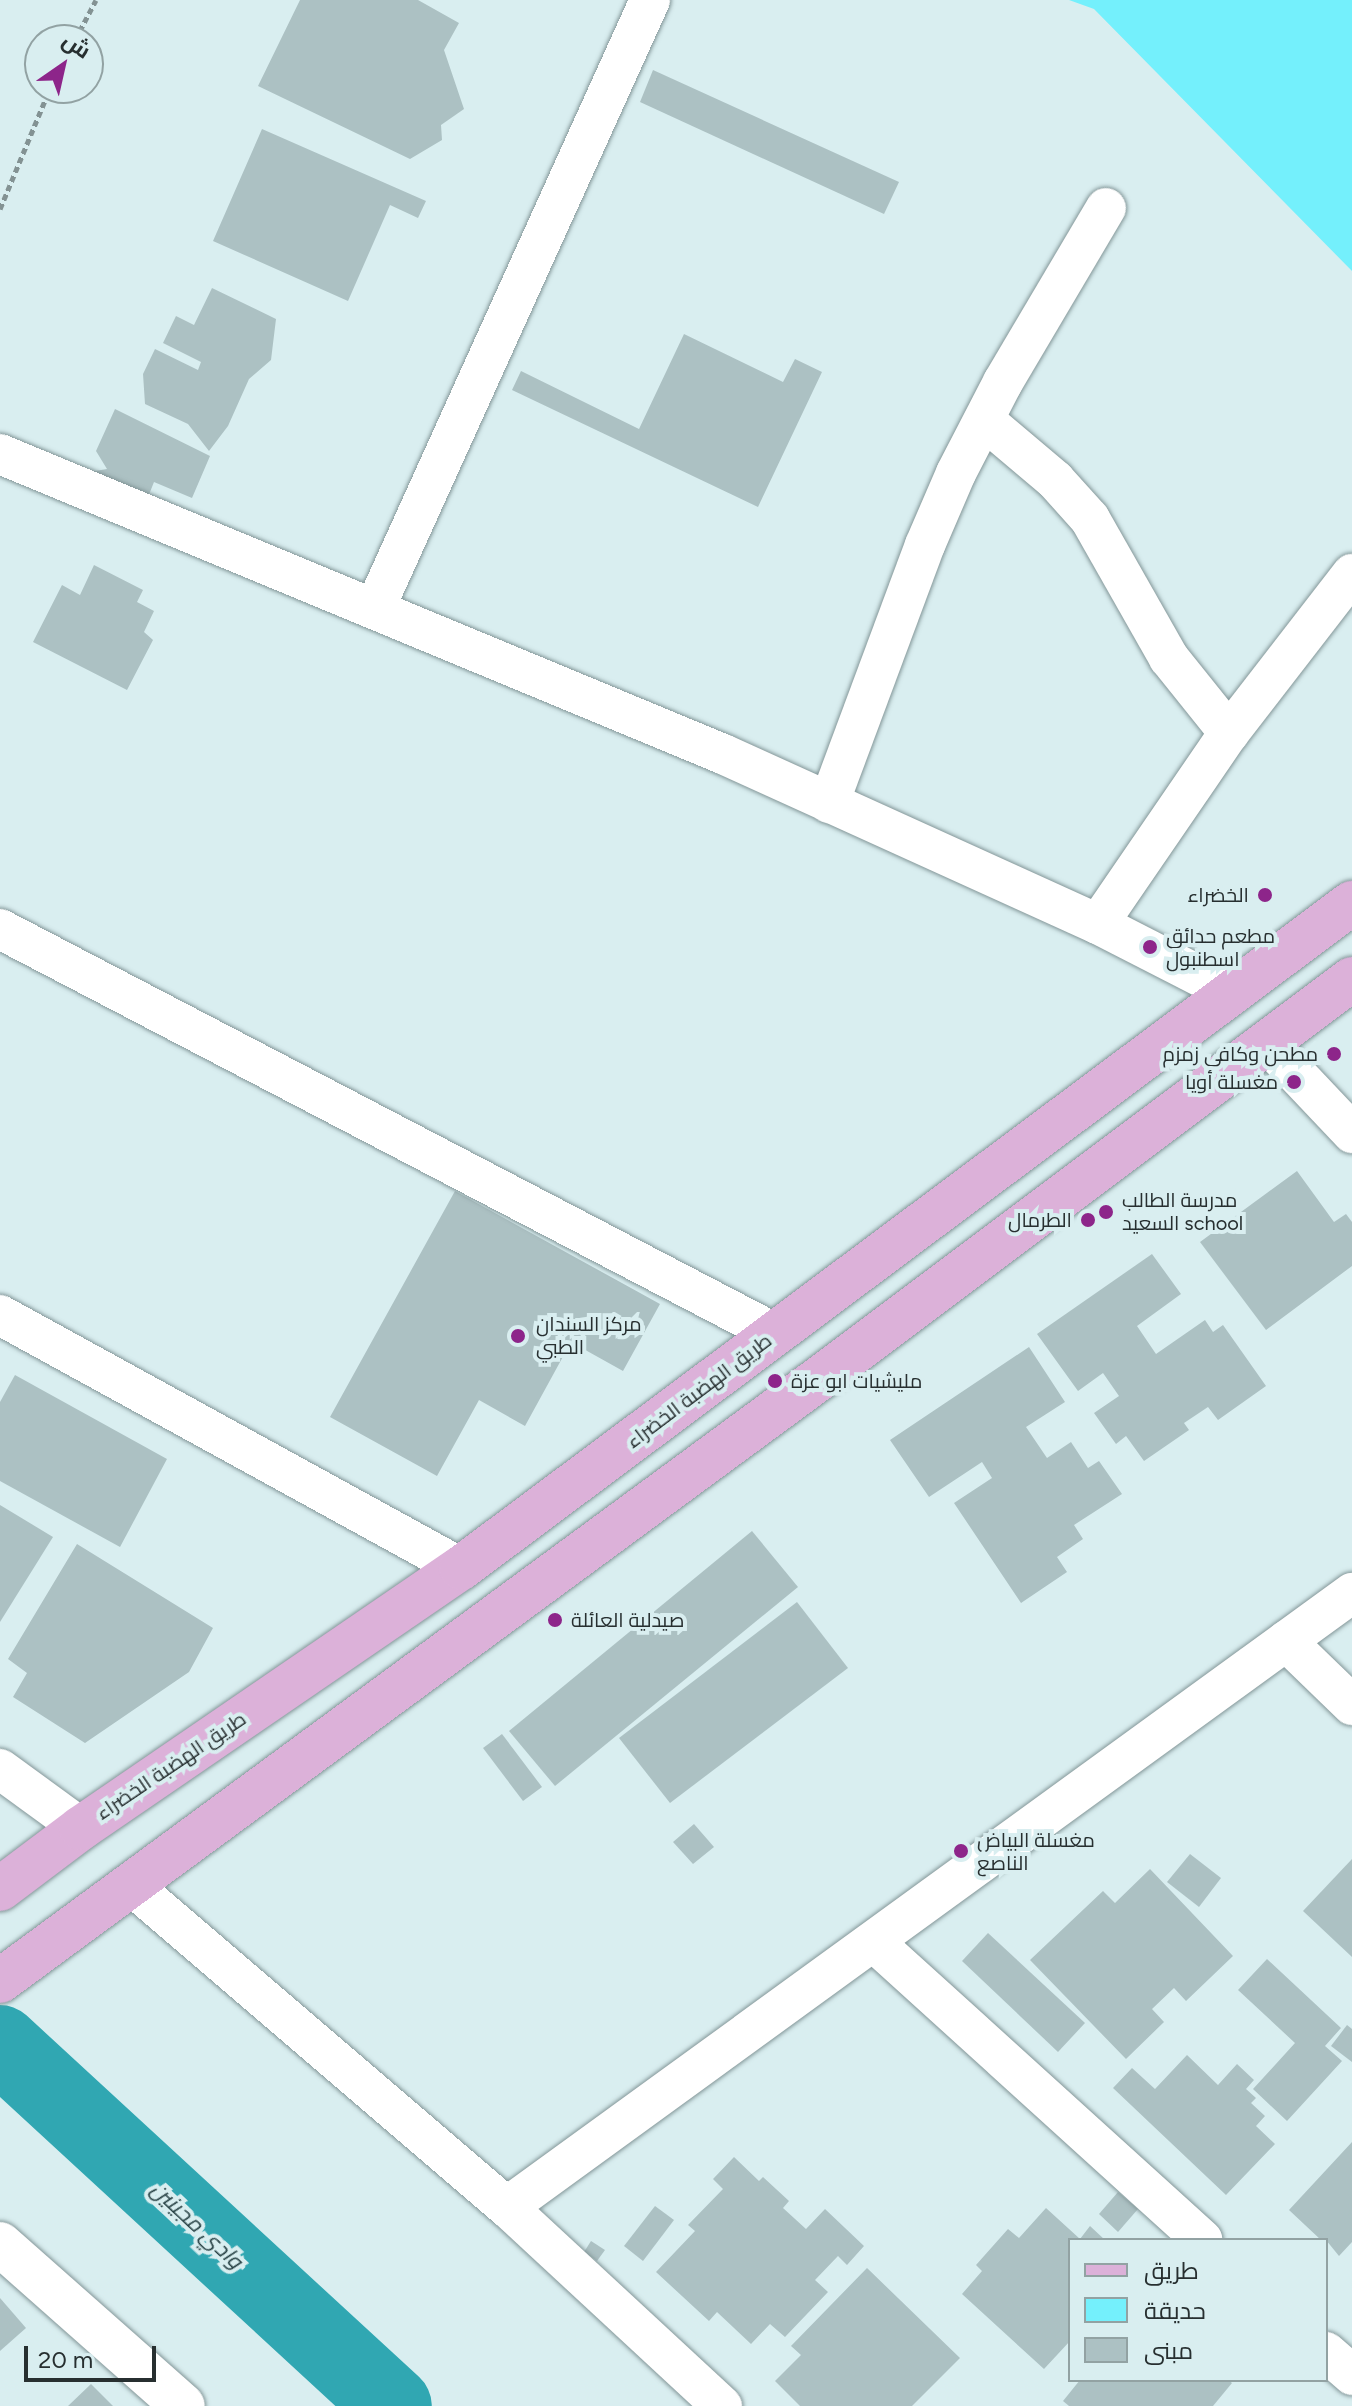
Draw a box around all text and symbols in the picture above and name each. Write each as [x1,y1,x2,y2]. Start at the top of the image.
north arrow [24,24,104,104]
text: ش [57,26,96,64]
place label: الخضراء [1187,883,1249,907]
marker: الخضراء [1256,886,1274,904]
place label: مطعم حدائق اسطنبول [1166,924,1275,971]
marker: مطعم حدائق اسطنبول [1141,938,1159,956]
place label: مطحن وكافي زمزم [1163,1042,1318,1066]
marker: مطحن وكافي زمزم [1325,1045,1343,1063]
place label: مغسلة أويا [1185,1070,1278,1094]
marker: مغسلة أويا [1285,1073,1303,1091]
place label: مدرسة الطالب السعيد school [1122,1188,1243,1235]
marker: مدرسة الطالب السعيد school [1097,1203,1115,1221]
place label: الطرمال [1008,1208,1072,1232]
marker: الطرمال [1079,1211,1097,1229]
place label: مركز السندان الطبي [536,1312,642,1359]
marker: مركز السندان الطبي [507,1325,529,1347]
street label: طريق الهضبة الخضراء [622,1329,776,1453]
place label: مليشيات ابو عزة [791,1369,922,1393]
marker: مليشيات ابو عزة [766,1372,784,1390]
place label: صيدلية العائلة [571,1608,684,1632]
marker: صيدلية العائلة [546,1611,564,1629]
street label: طريق الهضبة الخضراء [91,1707,251,1825]
place label: مغسلة البياض الناصع [977,1828,1095,1875]
marker: مغسلة البياض الناصع [952,1842,970,1860]
water label: وادي مجينين [146,2176,248,2274]
legend [1068,2238,1328,2382]
text: طريق [1144,2256,1199,2285]
text: حديقة [1144,2296,1206,2325]
scale bar [28,2330,160,2380]
text: مبنى [1144,2336,1193,2365]
text: 20 m [38,2345,93,2374]

